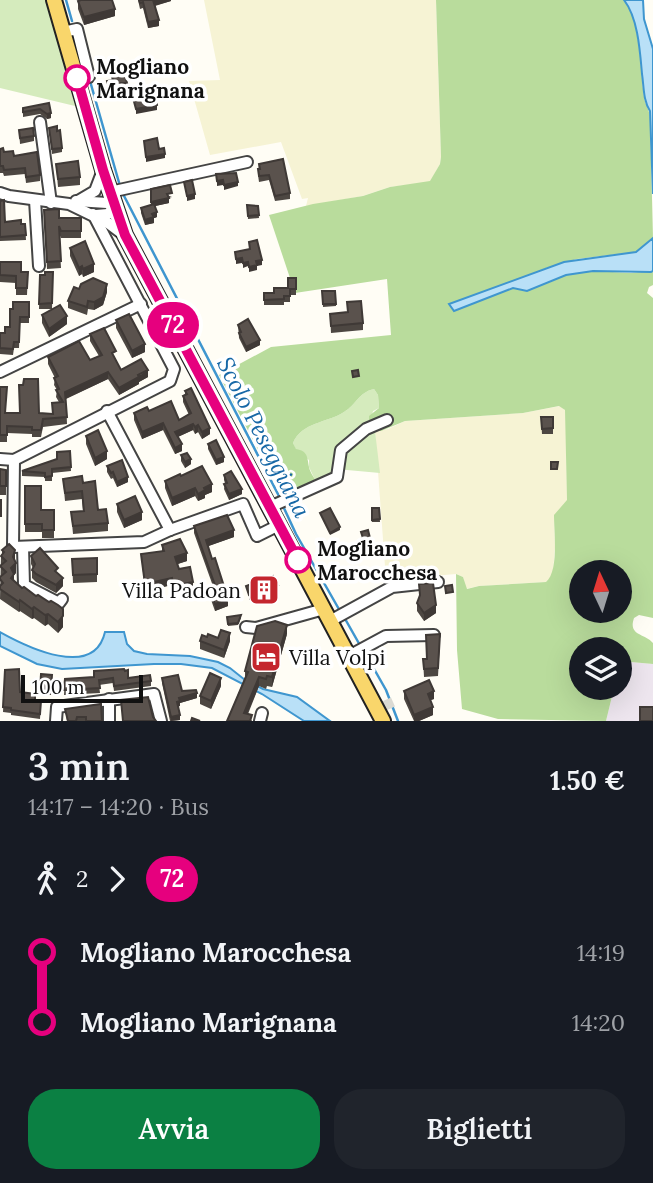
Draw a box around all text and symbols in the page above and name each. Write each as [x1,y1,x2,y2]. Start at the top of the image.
place label: Mogliano Marignana [96,53,205,104]
marker: Mogliano Marignana [64,65,90,91]
line badge: 72 [142,302,204,348]
text: 72 [161,309,185,340]
water label: Scolo Peseggiana [211,352,317,522]
place label: Mogliano Marocchesa [317,535,437,586]
marker: Mogliano Marocchesa [285,547,311,573]
north arrow [569,560,632,623]
map controls [569,560,632,700]
building icon: Villa Padoan [247,573,281,607]
place label: Villa Padoan [121,577,241,604]
button: layers [569,637,632,700]
hotel icon: Villa Volpi [249,640,283,674]
place label: Villa Volpi [288,644,386,671]
scale bar [21,672,144,704]
text: 100 m [32,675,85,699]
text: 3 min [28,742,130,790]
text: 1.50 € [550,764,625,797]
text: 14:17 – 14:20 · Bus [28,792,209,821]
icon: walk [28,860,66,898]
icon: forward [98,860,136,898]
text: 72 [160,863,184,894]
text: 2 [76,864,88,893]
text: Mogliano Marocchesa [80,936,351,969]
text: 14:19 [577,938,625,967]
text: Mogliano Marignana [80,1006,337,1039]
text: 14:20 [572,1008,625,1037]
button: Avvia [28,1089,320,1169]
button: Biglietti [334,1089,625,1169]

